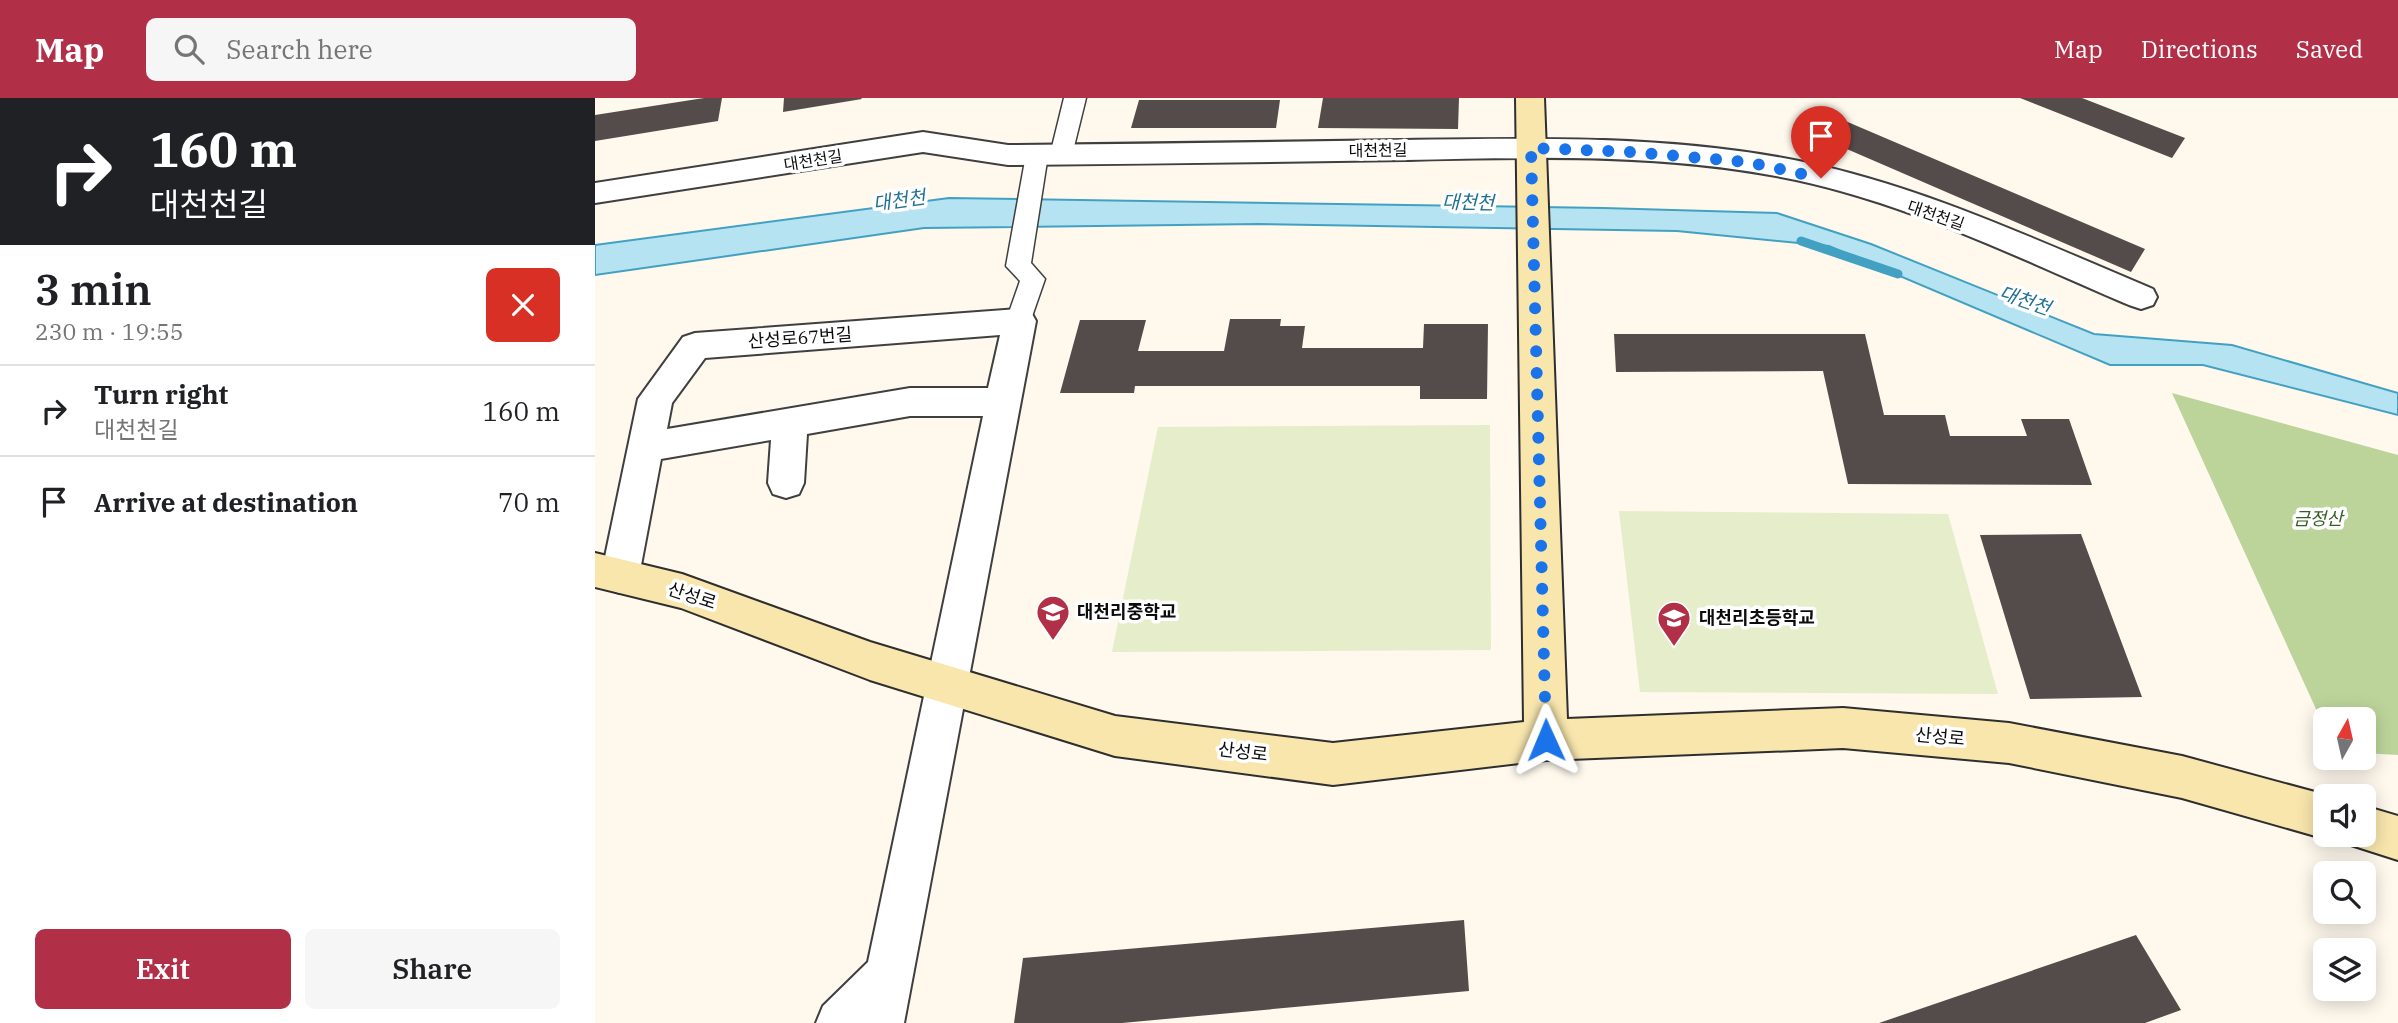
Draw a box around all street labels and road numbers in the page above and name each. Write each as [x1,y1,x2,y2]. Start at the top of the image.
street label: 대천천길 [1348,139,1408,161]
street label: 대천천길 [782,146,844,174]
street label: 대천천길 [1905,196,1967,234]
street label: 산성로67번길 [747,322,853,353]
street label: 산성로 [665,577,719,614]
street label: 산성로 [1914,723,1966,750]
street label: 산성로 [1217,737,1269,766]

